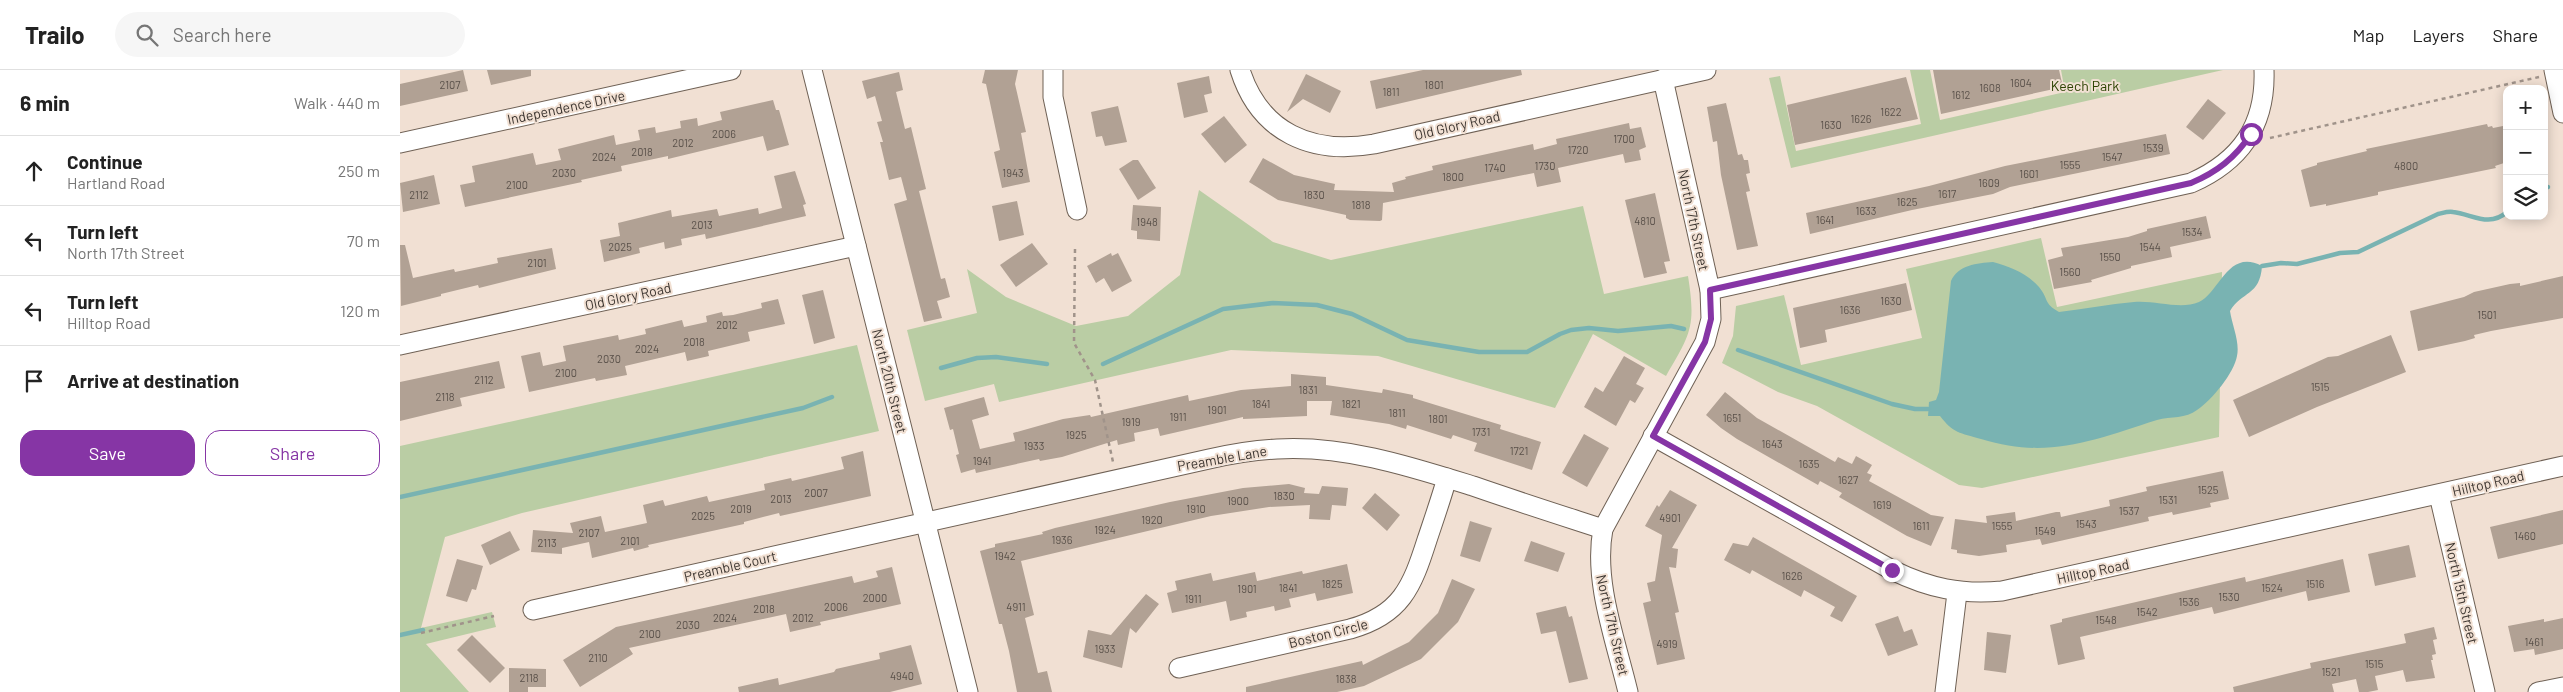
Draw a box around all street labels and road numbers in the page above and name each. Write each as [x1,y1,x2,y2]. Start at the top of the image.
street label: Independence Drive [506,86,626,128]
street label: Old Glory Road [1412,107,1502,143]
street label: North 17th Street [1675,168,1713,272]
street label: Old Glory Road [583,279,673,313]
street label: North 20th Street [869,327,911,435]
street label: Preamble Lane [1176,442,1268,474]
street label: Hilltop Road [2450,466,2526,500]
street label: North 15th Street [2442,541,2482,645]
street label: Preamble Court [682,547,778,585]
street label: Hilltop Road [2055,555,2131,587]
street label: North 17th Street [1593,573,1633,677]
street label: Boston Circle [1287,615,1369,651]

